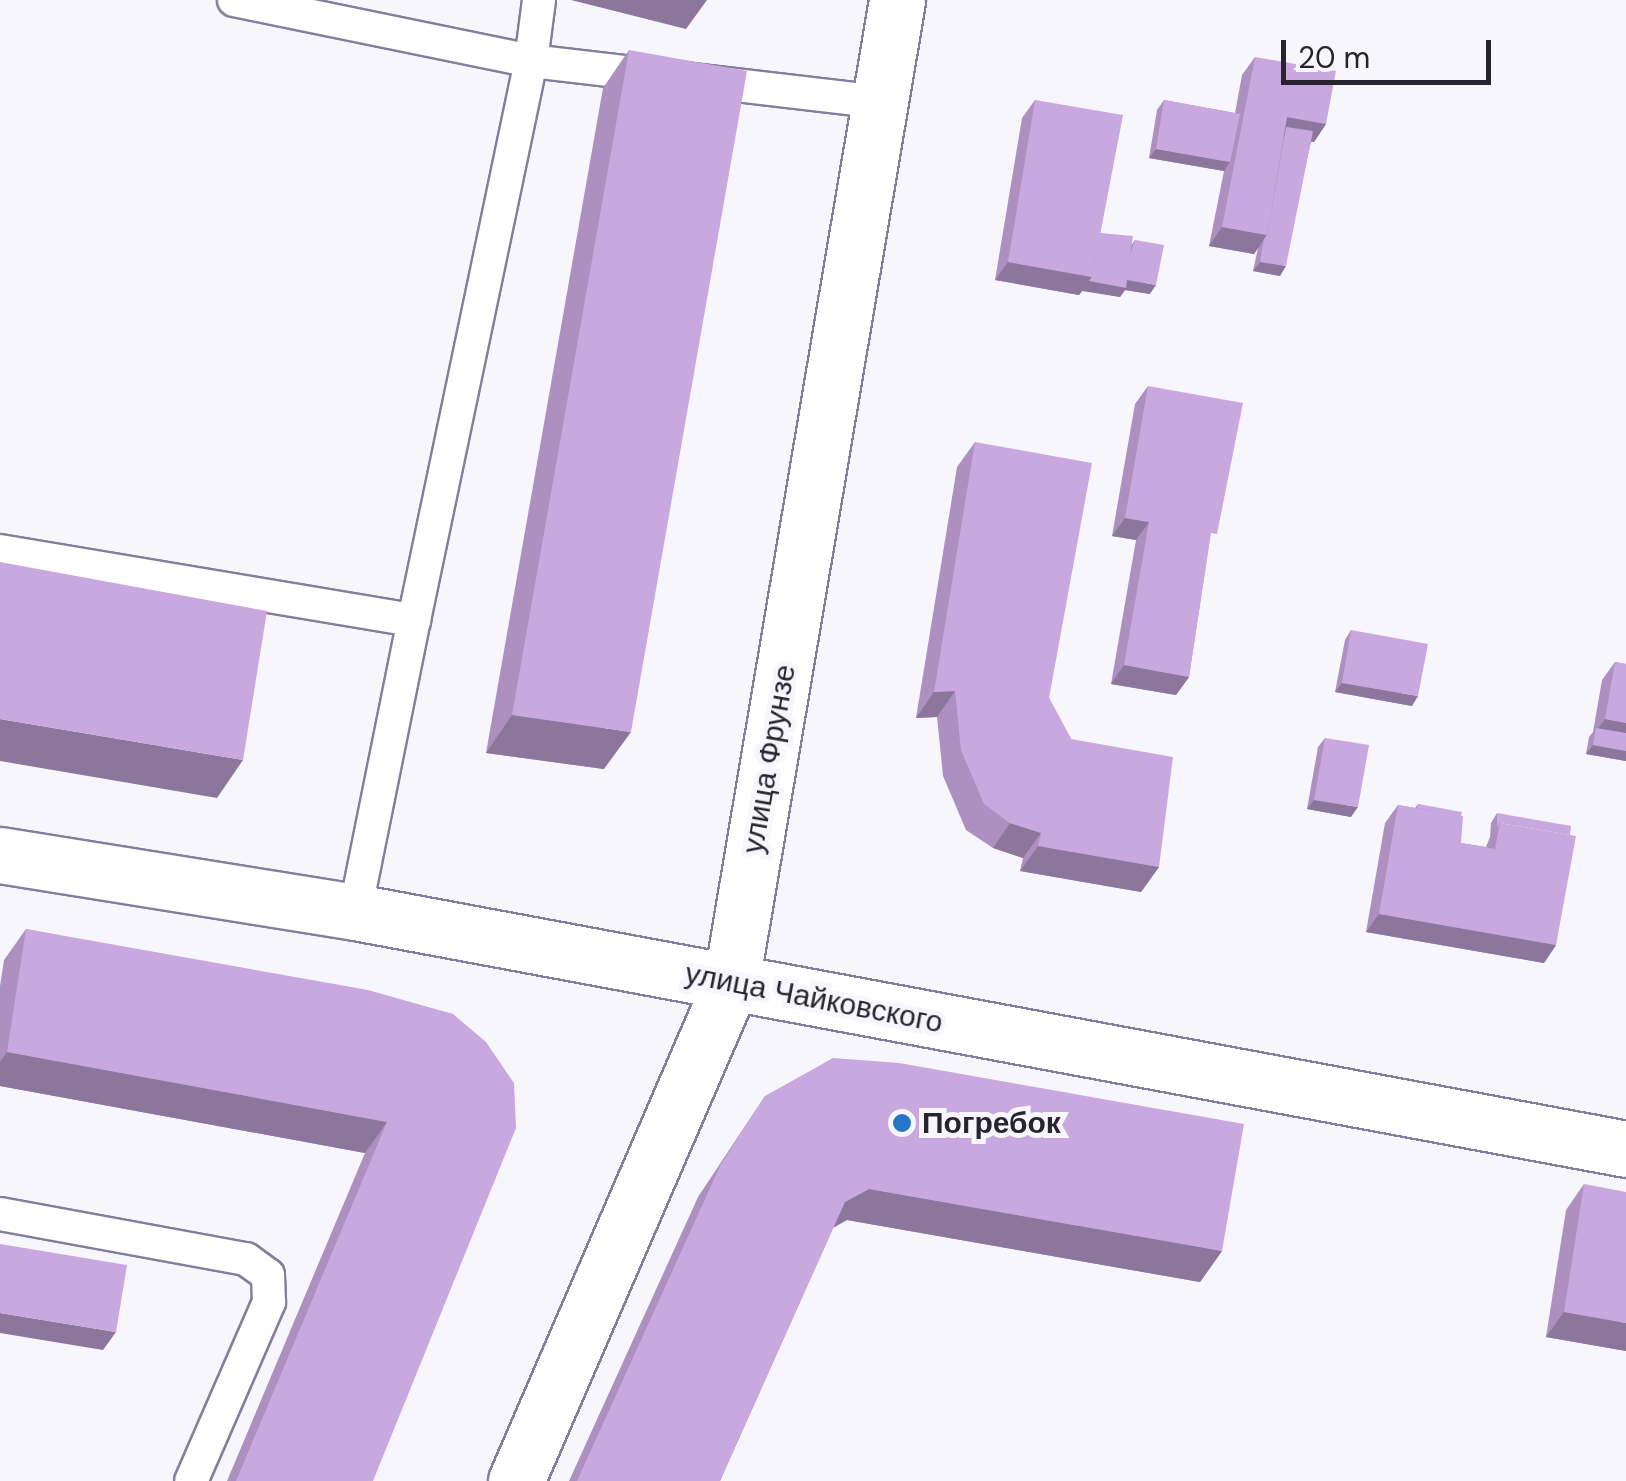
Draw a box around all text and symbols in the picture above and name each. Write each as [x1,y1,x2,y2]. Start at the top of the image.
scale bar [1286,20,1496,82]
text: 20 m [1298,38,1370,77]
street label: улица Фрунзе [735,662,803,856]
street label: улица Чайковского [682,955,946,1041]
place label: Погребок [922,1105,1061,1141]
marker: Погребок [891,1112,913,1134]

